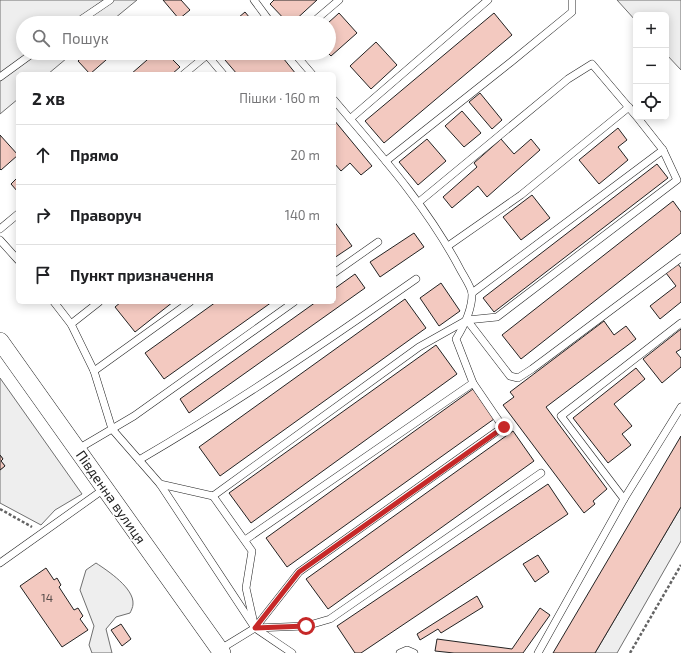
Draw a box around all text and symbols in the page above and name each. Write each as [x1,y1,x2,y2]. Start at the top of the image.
map controls [633,12,669,120]
button: + [633,12,669,48]
search box [16,16,336,60]
icon: search [30,27,52,49]
text: Пошук [62,29,109,47]
button: − [633,48,669,84]
button: locate [633,84,669,120]
text: 2 хв [32,88,65,108]
text: Пішки · 160 m [239,90,320,106]
icon: ahead [32,144,54,166]
text: Прямо [70,146,119,164]
text: 20 m [291,147,320,163]
icon: right [32,204,54,226]
text: Праворуч [70,206,141,224]
text: 140 m [285,207,320,223]
icon: arrive [32,264,54,286]
text: Пункт призначення [70,266,214,284]
route end [495,418,513,436]
street label: Південна вулиця [73,447,150,547]
house number: 14 [41,590,53,604]
route start [297,617,315,635]

